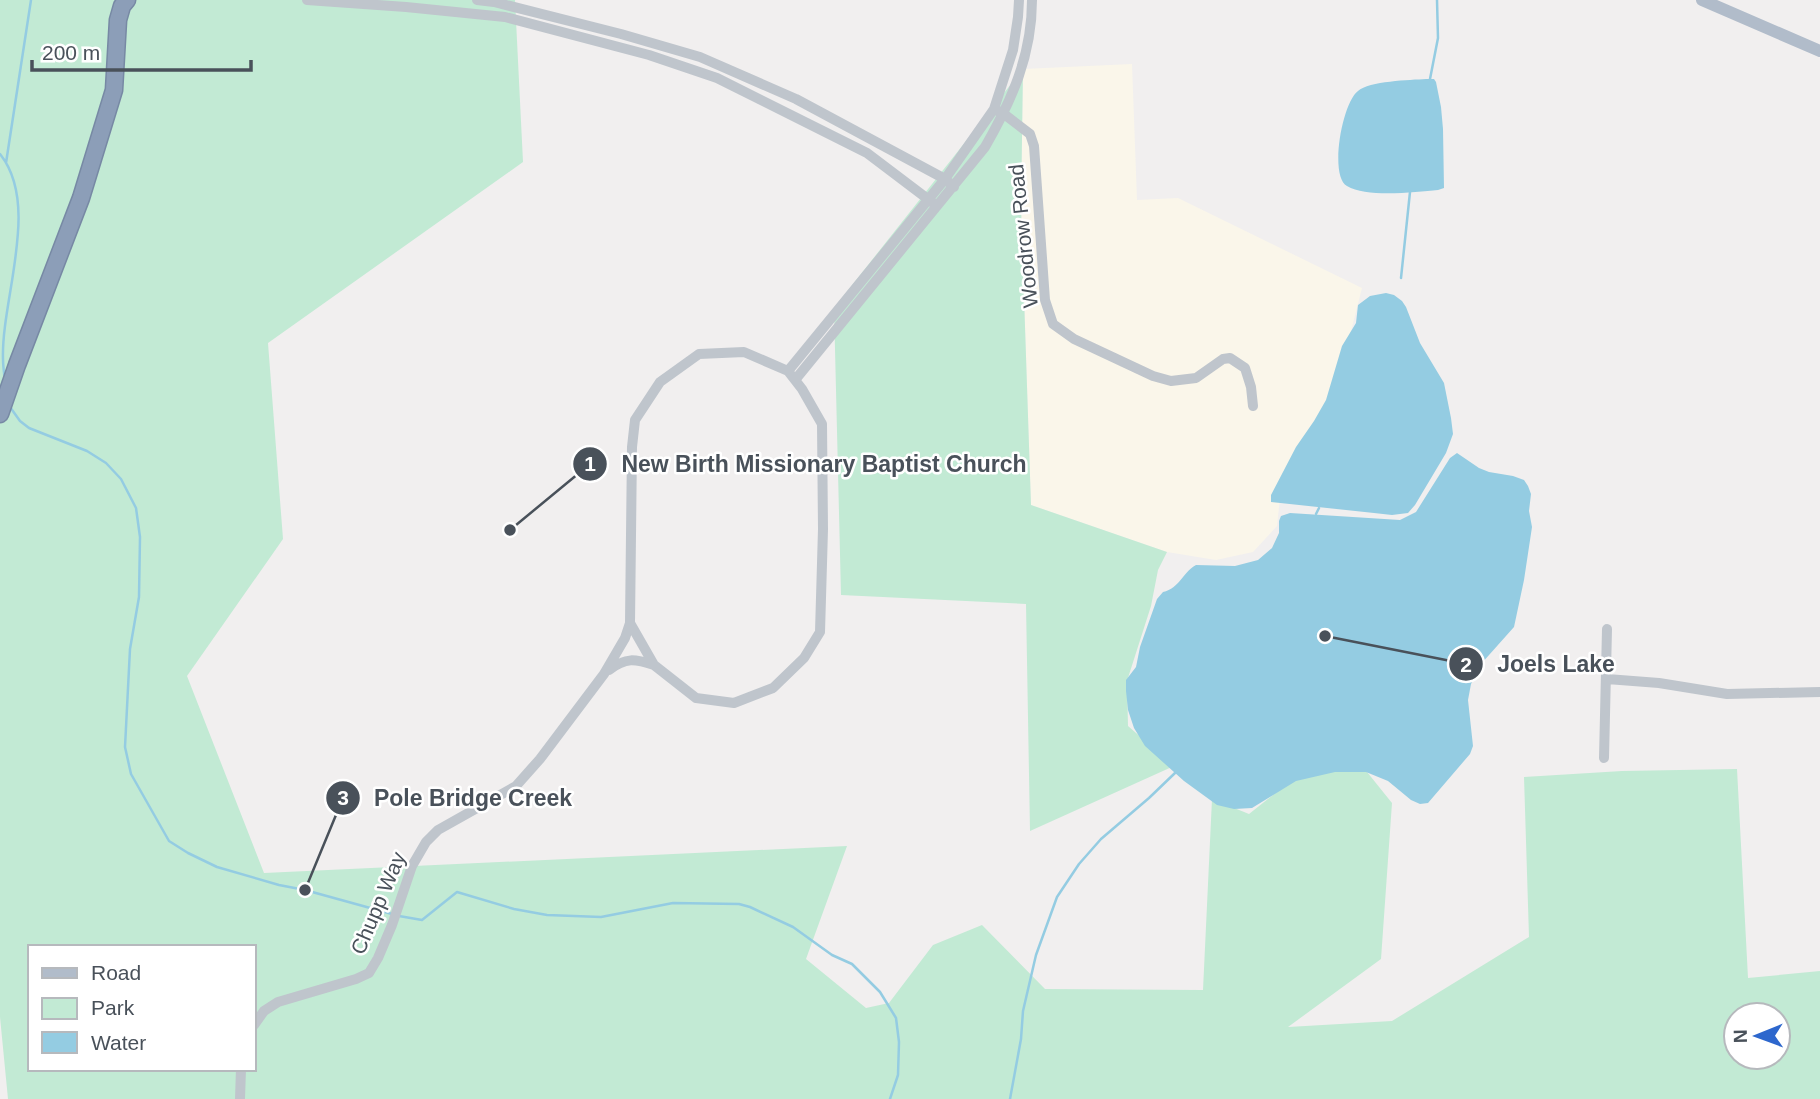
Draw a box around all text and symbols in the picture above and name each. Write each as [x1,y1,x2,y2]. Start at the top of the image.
scale bar [32,28,250,72]
text: 200 m [42,41,100,64]
street label: Woodrow Road [1004,163,1042,309]
callout: New Birth Missionary Baptist Church [573,442,1041,486]
text: New Birth Missionary Baptist Church [621,451,1027,477]
text: 1 [584,452,596,475]
callout: Joels Lake [1448,642,1629,686]
text: Joels Lake [1497,651,1615,677]
text: 2 [1460,653,1472,676]
callout: Pole Bridge Creek [325,776,586,820]
text: Pole Bridge Creek [374,785,572,811]
text: 3 [337,786,349,809]
street label: Chupp Way [346,848,410,958]
legend [28,945,256,1071]
text: Road [91,961,141,984]
text: Park [91,996,135,1019]
north arrow [1722,1001,1792,1071]
text: N [1730,1029,1751,1043]
text: Water [91,1031,146,1054]

